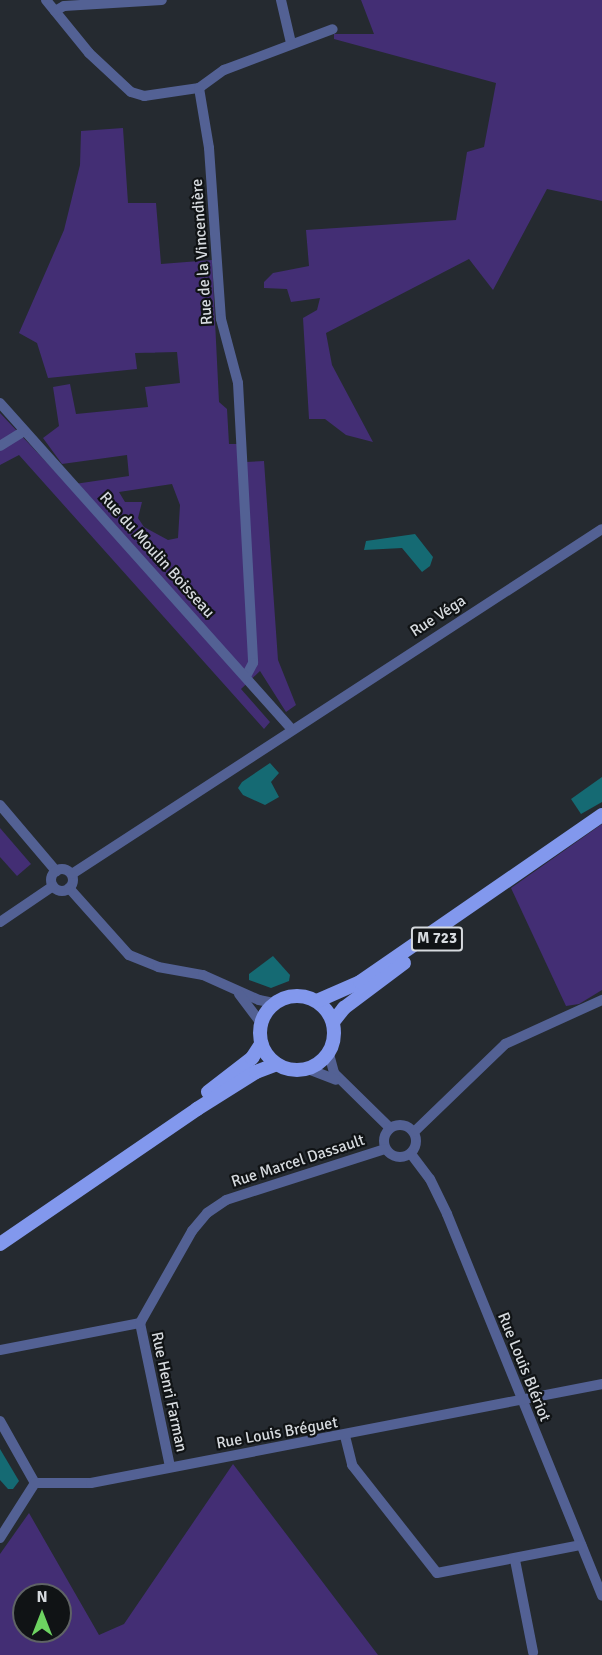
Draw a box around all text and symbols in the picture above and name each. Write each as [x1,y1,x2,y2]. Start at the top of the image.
street label: Rue de la Vincendière [187,178,217,326]
street label: Rue du Moulin Boisseau [95,488,219,622]
street label: Rue Véga [407,591,469,641]
road number: M 723 [410,927,464,951]
street label: Rue Marcel Dassault [229,1130,367,1192]
street label: Rue Louis Blériot [493,1310,555,1424]
street label: Rue Henri Farman [147,1330,191,1454]
street label: Rue Louis Bréguet [215,1413,339,1453]
north arrow [12,1583,72,1643]
text: N [36,1587,48,1607]

